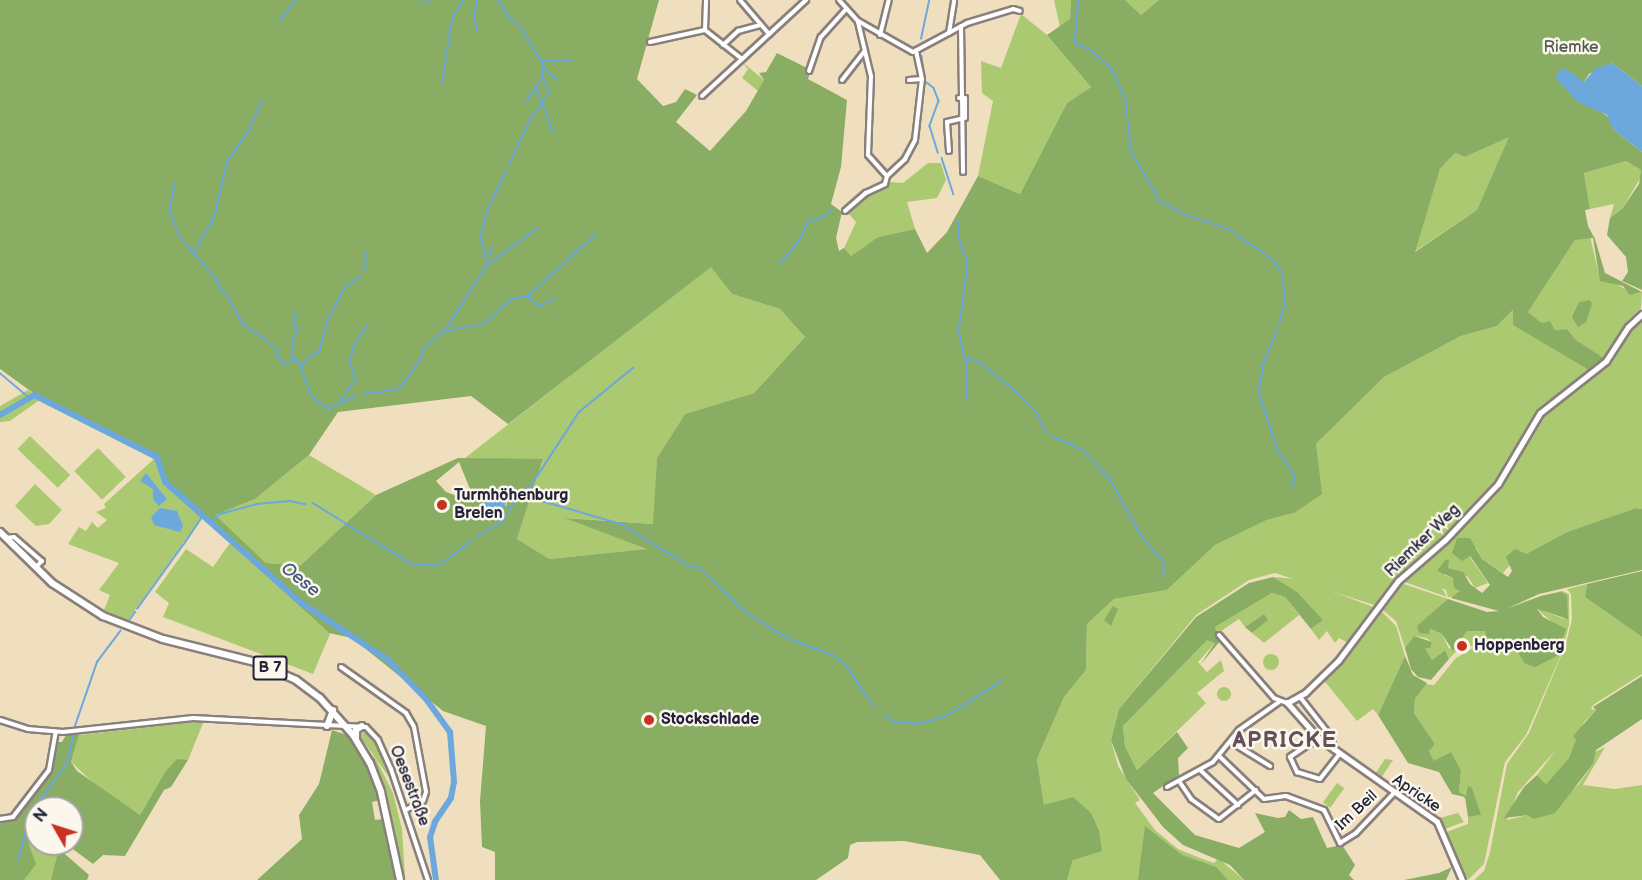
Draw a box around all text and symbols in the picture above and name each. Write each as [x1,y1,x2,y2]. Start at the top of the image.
park label: Riemke [1544,38,1598,58]
place label: Turmhöhenburg Brelen [454,486,568,524]
marker: Turmhöhenburg Brelen [435,498,449,512]
street label: Riemker Weg [1381,500,1465,582]
water label: Oese [276,558,324,602]
place label: Hoppenberg [1474,636,1565,656]
marker: Hoppenberg [1455,639,1469,653]
road number: B 7 [252,656,288,680]
place label: Stockschlade [661,710,759,730]
marker: Stockschlade [642,713,656,727]
district label: APRICKE [1232,728,1338,754]
street label: Oesestraße [385,743,433,829]
street label: Apricke [1388,771,1444,817]
street label: Im Beil [1332,787,1382,835]
north arrow [24,796,84,856]
text: N [30,805,52,826]

